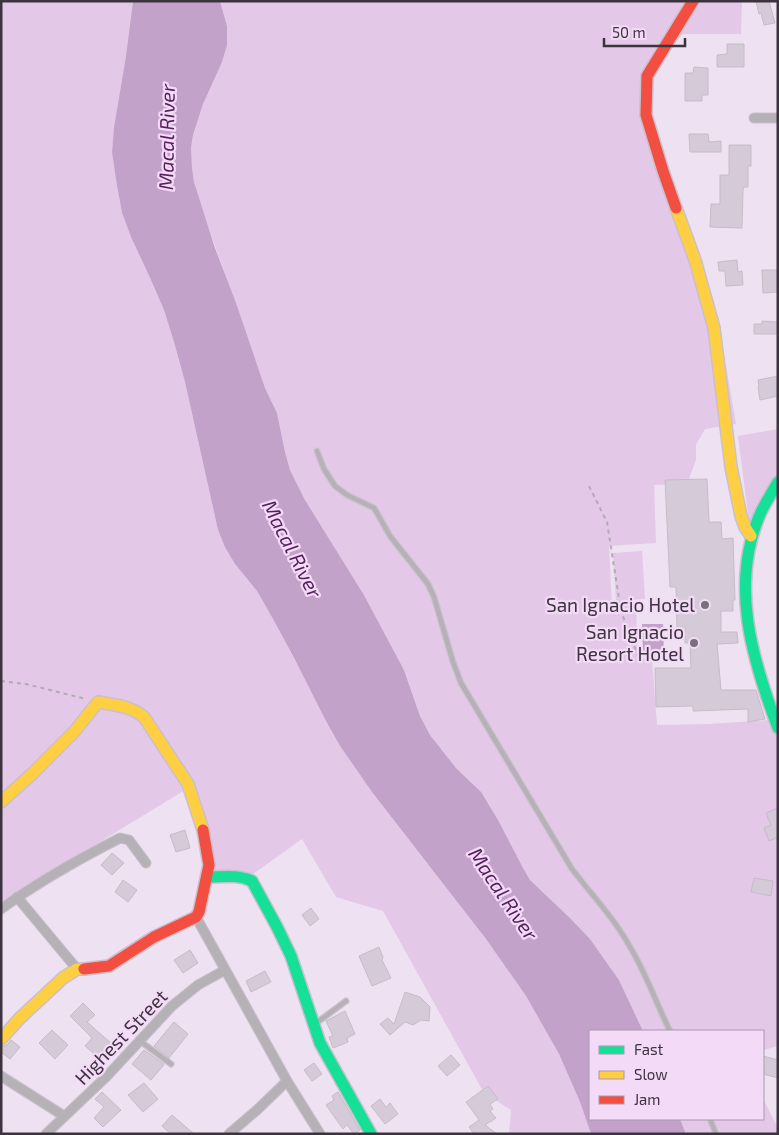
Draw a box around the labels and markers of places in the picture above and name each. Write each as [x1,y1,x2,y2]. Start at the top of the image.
place label: San Ignacio Hotel [546,593,695,616]
marker: San Ignacio Hotel [699,599,711,611]
place label: San Ignacio Resort Hotel [576,620,684,665]
marker: San Ignacio Resort Hotel [688,637,700,649]

